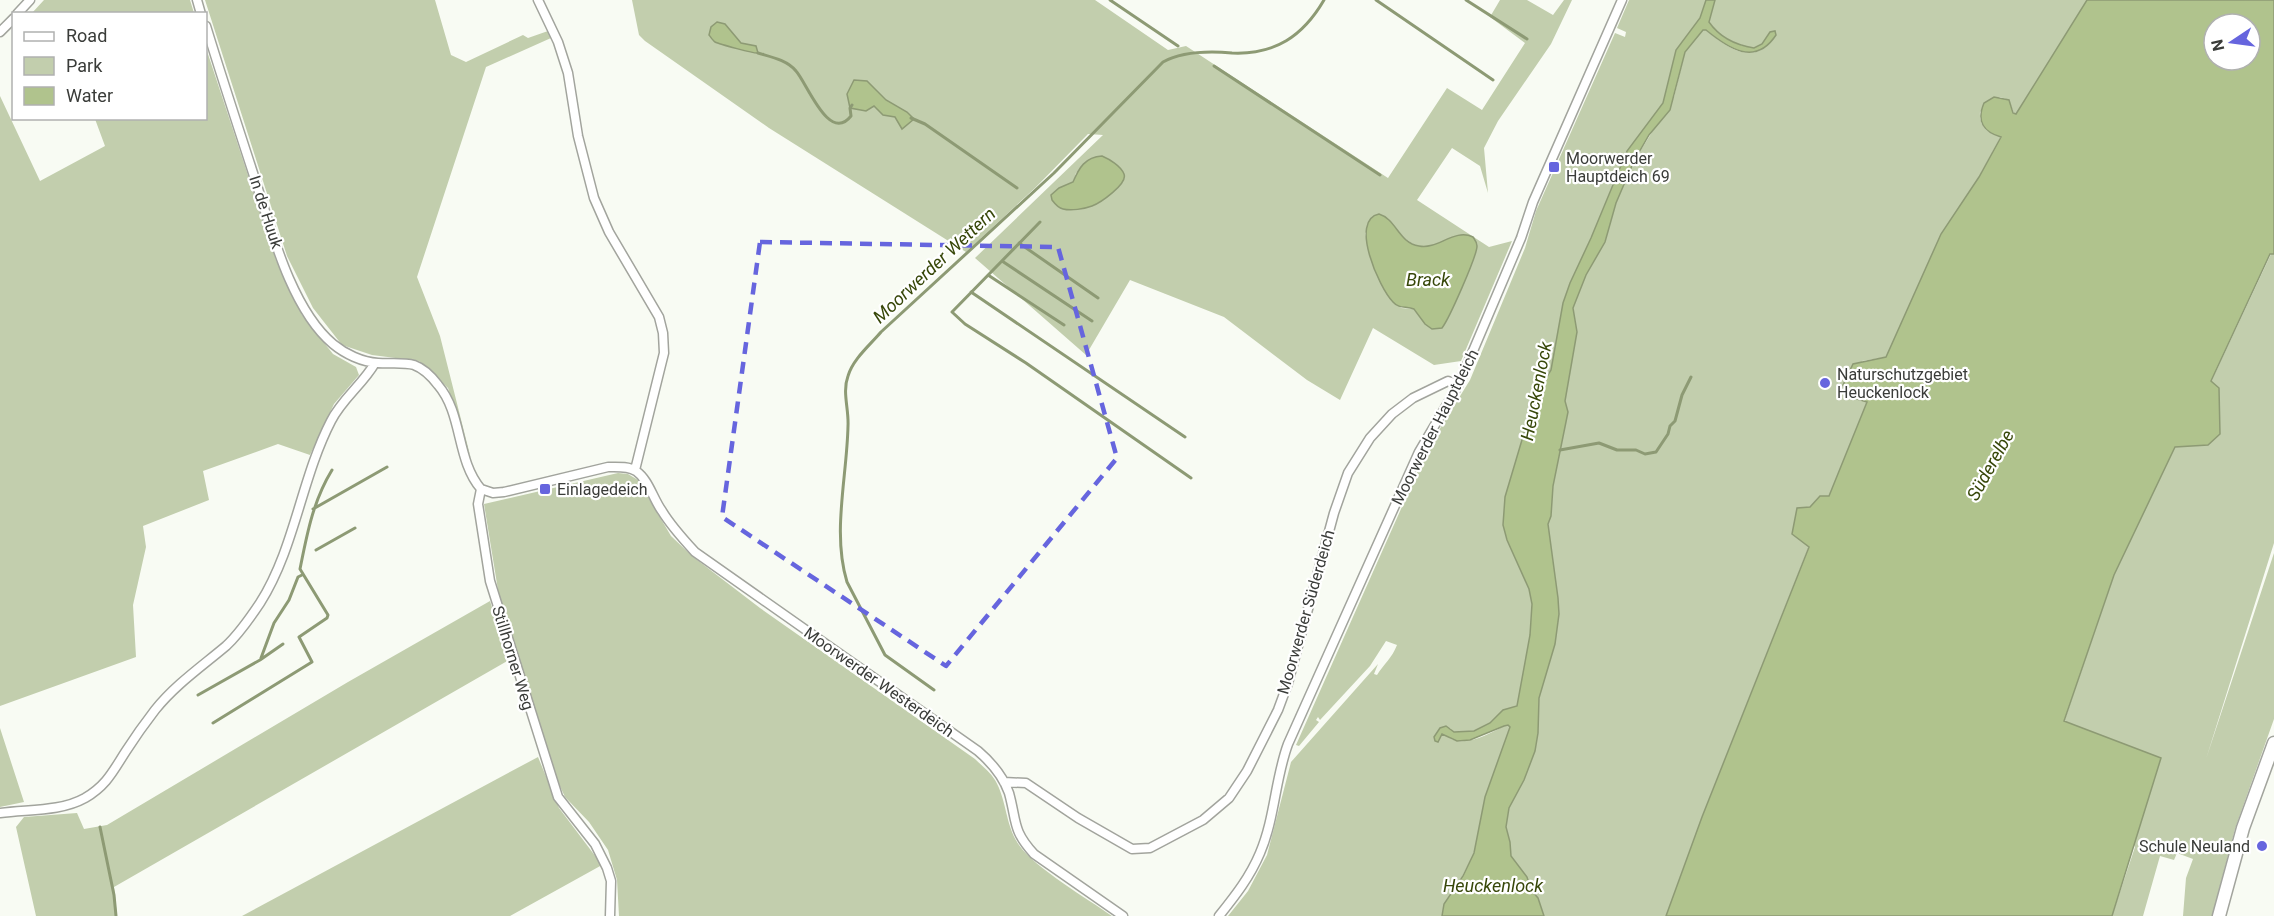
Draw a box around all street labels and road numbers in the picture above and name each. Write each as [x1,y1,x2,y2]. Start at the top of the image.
street label: In de Huuk [245,173,287,252]
street label: Moorwerder Hauptdeich [1387,346,1483,508]
street label: Moorwerder Süderdeich [1273,528,1339,696]
street label: Stillhorner Weg [488,604,538,712]
street label: Moorwerder Westerdeich [800,623,958,741]

